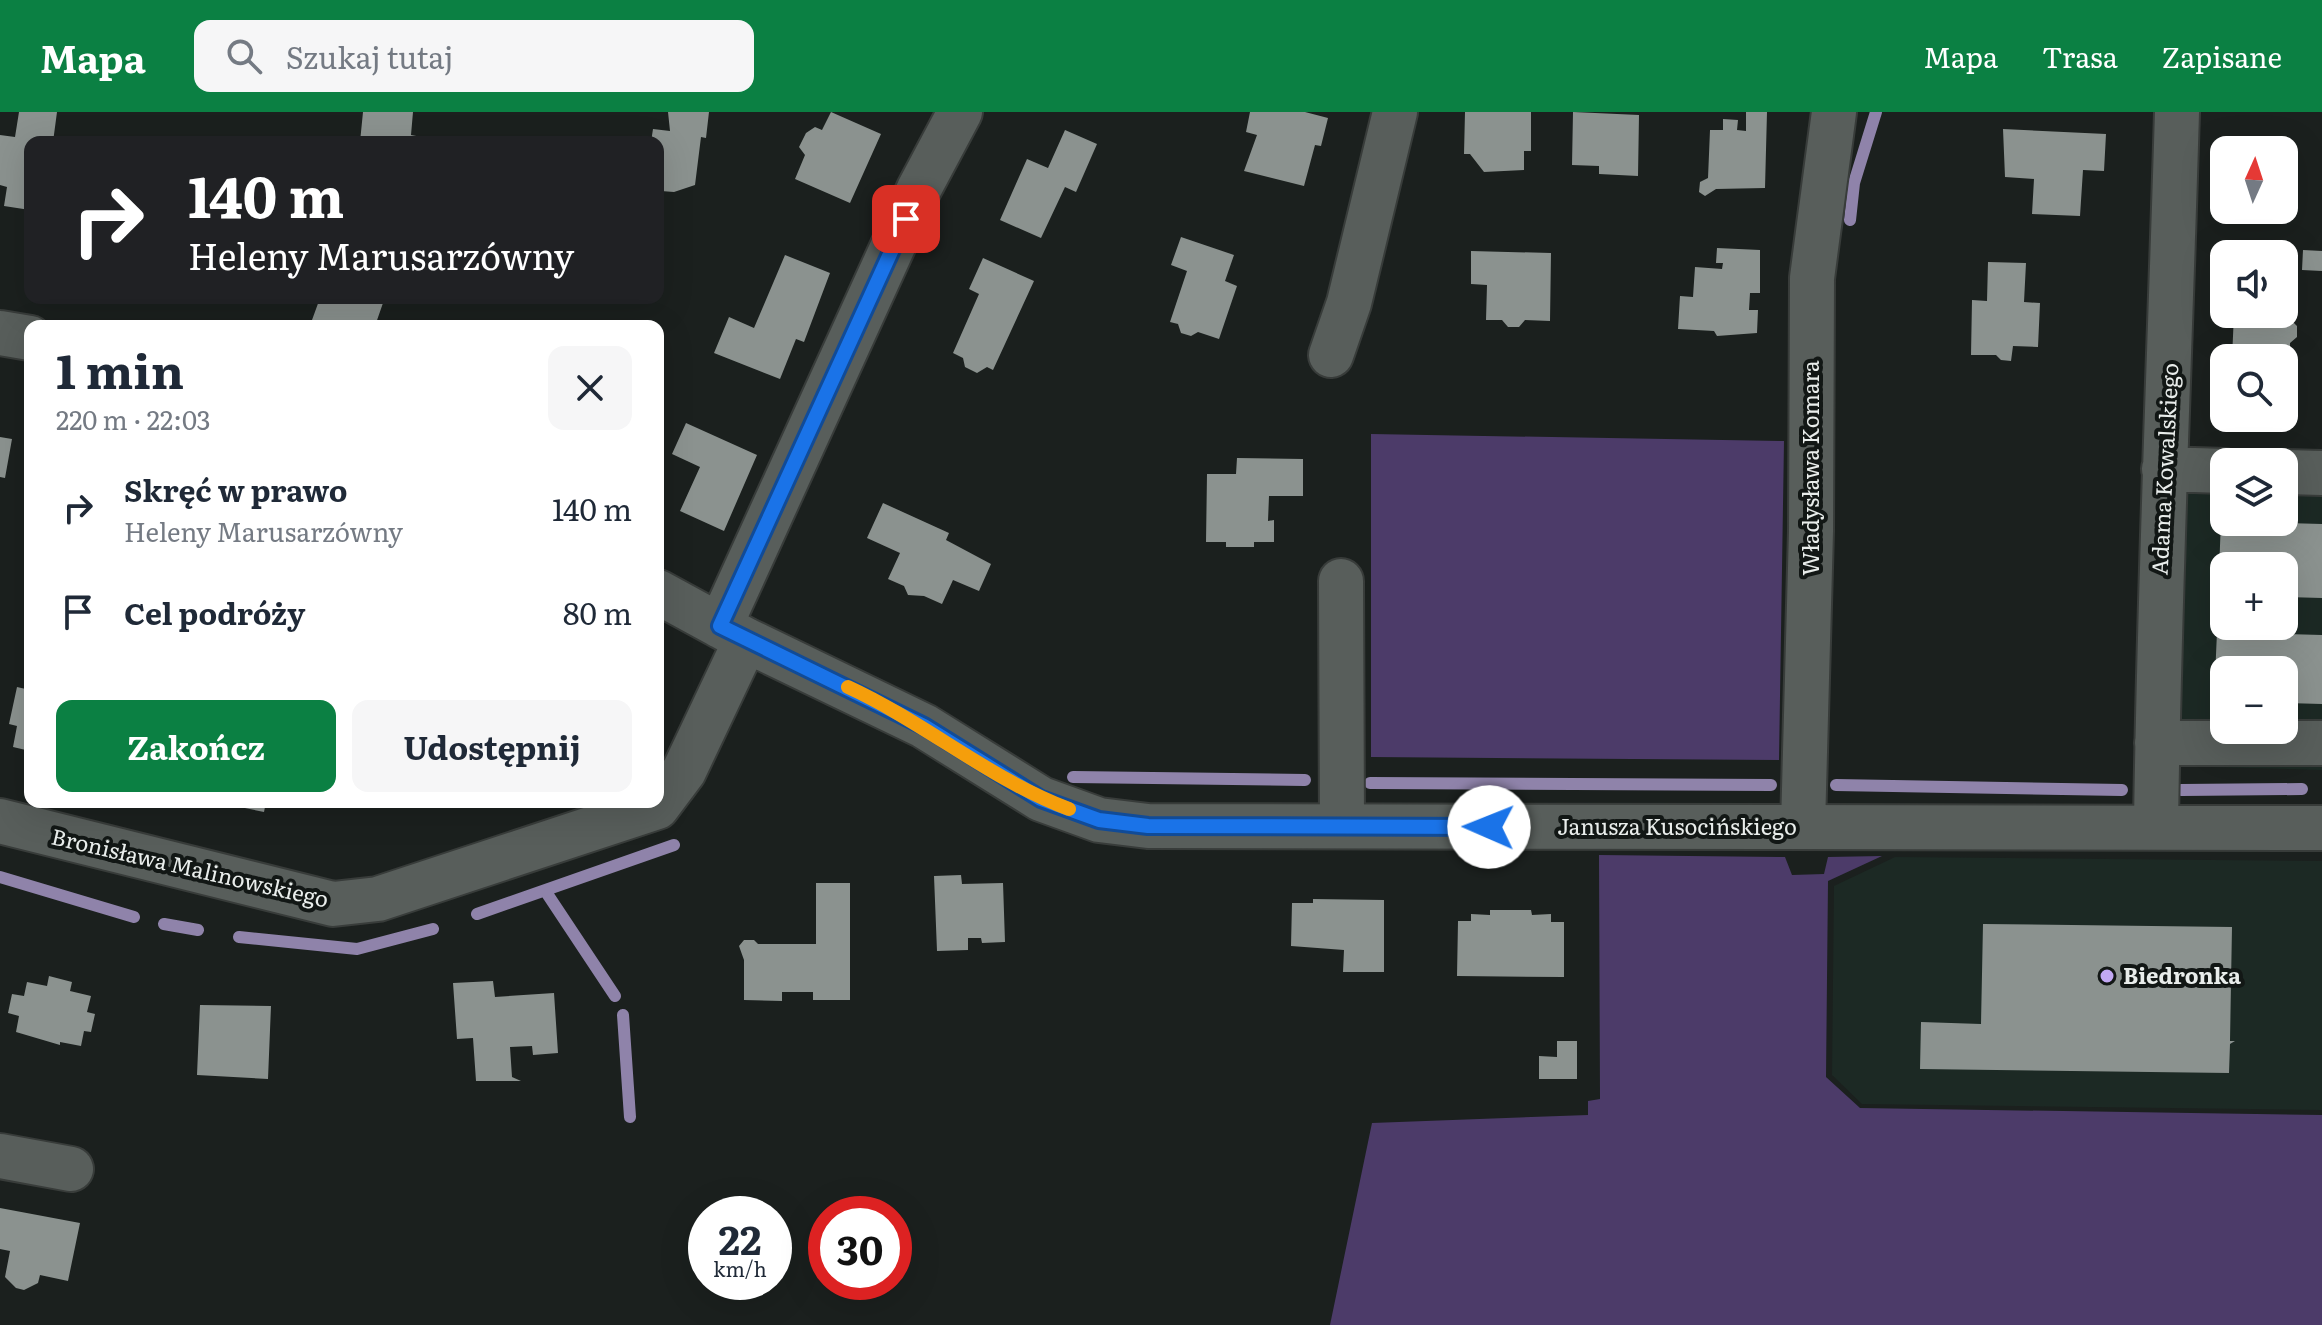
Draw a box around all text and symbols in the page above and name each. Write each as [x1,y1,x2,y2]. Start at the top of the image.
search box [194,20,754,92]
text: Mapa [40,28,146,85]
icon: search [222,34,266,78]
text: Szukaj tutaj [286,34,453,78]
text: Mapa [1923,35,1998,77]
text: Trasa [2042,35,2118,77]
text: Zapisane [2162,35,2282,77]
north arrow [2210,136,2298,224]
map controls [2210,136,2298,744]
text: 140 m [188,152,344,235]
icon: right [56,168,160,272]
pin [872,185,940,253]
icon: arrive [884,197,928,241]
text: Heleny Marusarzówny [188,228,574,281]
button: sound [2210,240,2298,328]
text: 1 min [56,333,184,404]
button: search [2210,344,2298,432]
button: close [548,346,632,430]
street label: Władysława Komara [1793,360,1826,576]
street label: Adama Kowalskiego [2141,362,2186,576]
text: 220 m · 22:03 [56,399,211,438]
button: layers [2210,448,2298,536]
text: Skręć w prawo [124,467,347,511]
icon: right [56,486,100,530]
text: 140 m [552,486,632,530]
text: Heleny Marusarzówny [124,511,403,550]
button: + [2210,552,2298,640]
icon: arrive [56,590,100,634]
text: Cel podróży [124,590,305,634]
text: 80 m [563,590,632,634]
button: − [2210,656,2298,744]
button: Zakończ [56,700,336,792]
button: Udostępnij [352,700,632,792]
position arrow [1447,785,1531,869]
street label: Janusza Kusocińskiego [1557,809,1797,842]
street label: Bronisława Malinowskiego [49,819,332,915]
place label: Biedronka [2123,958,2241,991]
marker: Biedronka [2098,967,2116,985]
speed limit sign: 30 [808,1196,912,1300]
text: 22 [719,1208,761,1267]
text: km/h [713,1253,767,1283]

